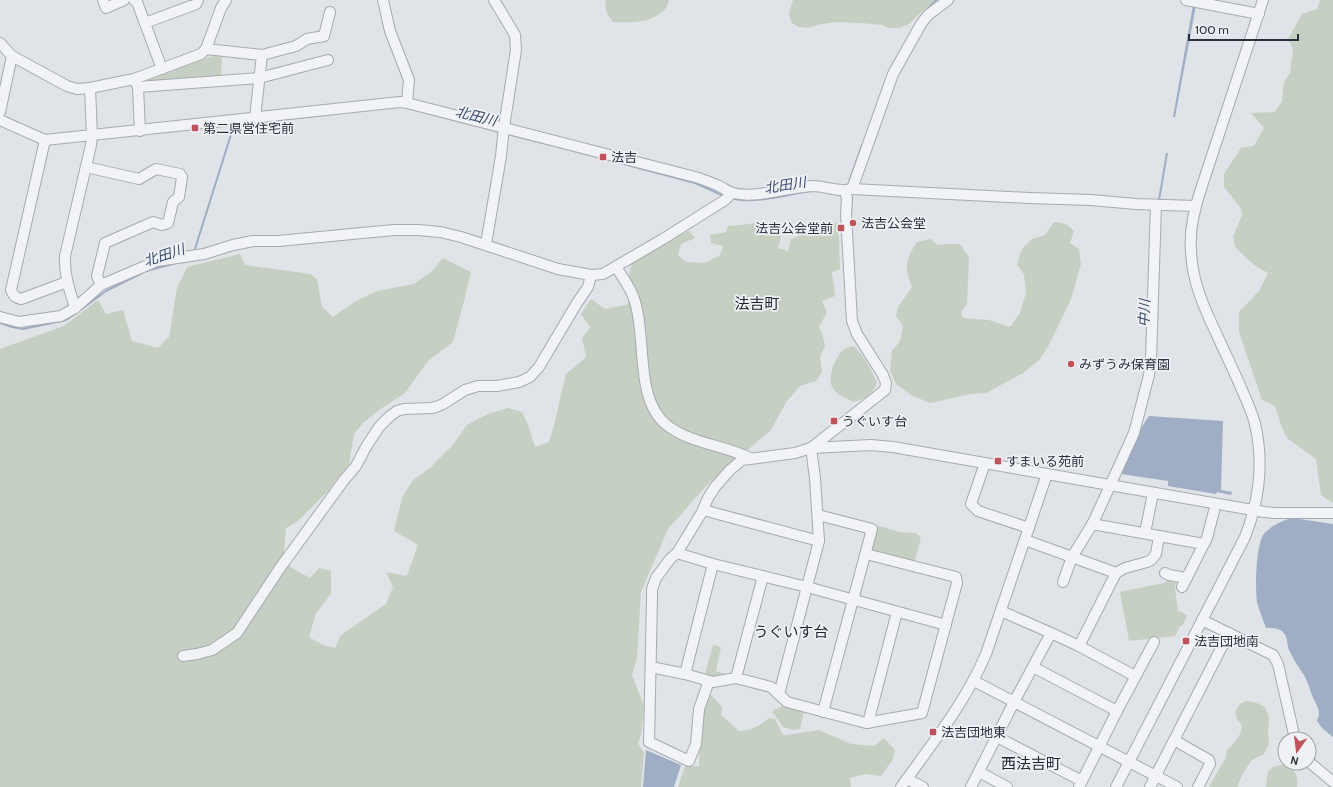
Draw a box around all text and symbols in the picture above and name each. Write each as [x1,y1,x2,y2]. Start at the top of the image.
scale bar [1189,16,1298,42]
text: 100 m [1195,22,1229,37]
water label: 北田川 [453,102,500,130]
place label: 第二県営住宅前 [203,120,294,136]
marker: 第二県営住宅前 [190,123,200,133]
place label: 法吉 [611,149,637,165]
marker: 法吉 [598,152,608,162]
water label: 北田川 [763,173,809,197]
place label: 法吉公会堂 [861,215,926,231]
marker: 法吉公会堂 [848,218,858,228]
place label: 法吉公会堂前 [755,220,833,236]
marker: 法吉公会堂前 [836,223,846,233]
water label: 北田川 [141,239,189,270]
district label: 法吉町 [734,295,780,313]
water label: 中川 [1135,297,1154,327]
place label: みずうみ保育園 [1079,356,1170,372]
marker: みずうみ保育園 [1066,359,1076,369]
place label: うぐいす台 [842,413,907,429]
marker: うぐいす台 [829,416,839,426]
place label: すまいる苑前 [1006,453,1084,469]
marker: すまいる苑前 [993,456,1003,466]
district label: うぐいす台 [753,623,829,641]
place label: 法吉団地南 [1194,633,1259,649]
marker: 法吉団地南 [1181,636,1191,646]
place label: 法吉団地東 [941,724,1006,740]
marker: 法吉団地東 [928,727,938,737]
north arrow [1277,731,1317,771]
text: N [1289,753,1300,768]
district label: 西法吉町 [1001,755,1061,773]

